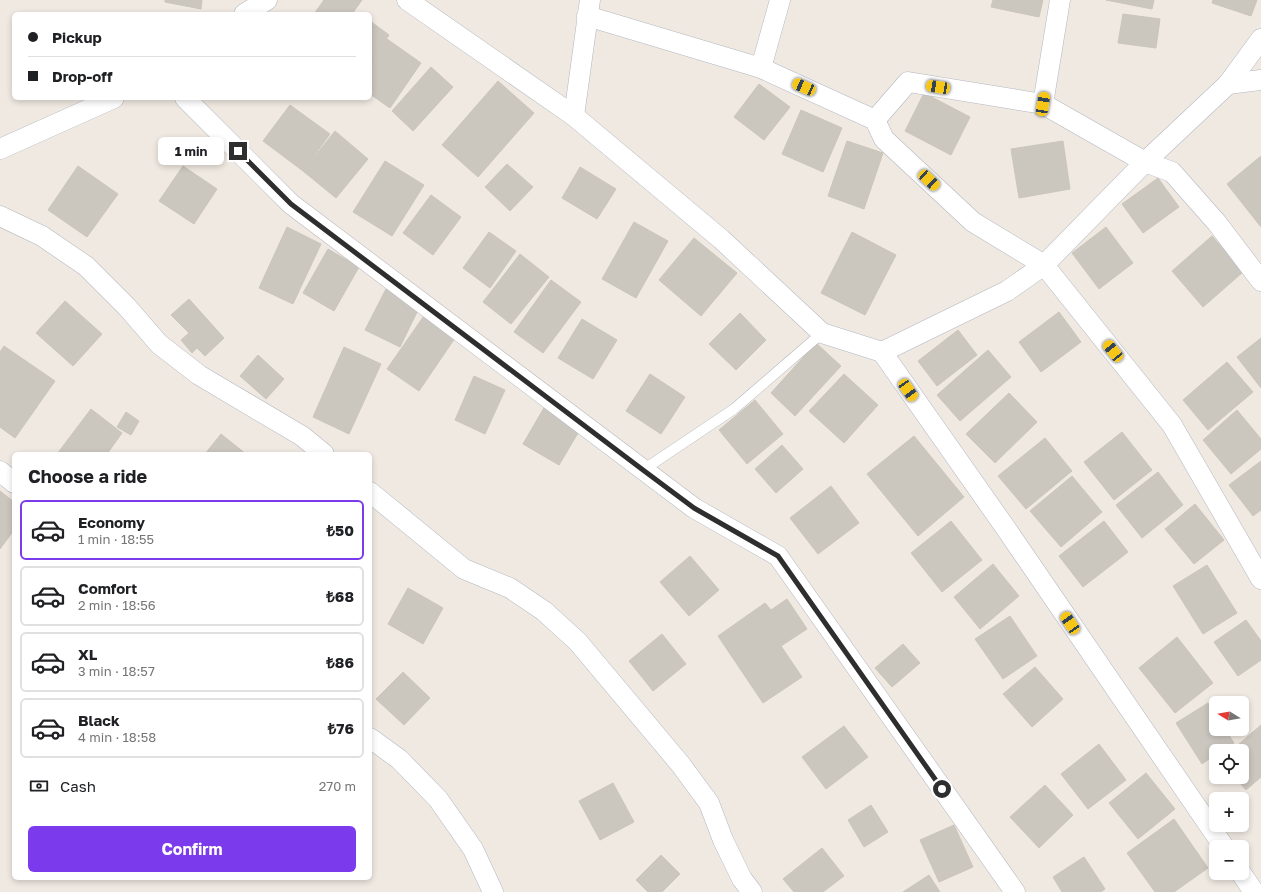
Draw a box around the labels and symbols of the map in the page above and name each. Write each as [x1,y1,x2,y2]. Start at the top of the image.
car [791,77,817,97]
car [925,79,951,95]
car [1035,91,1051,117]
callout: 1 min [158,137,224,165]
route end [229,142,247,160]
car [916,167,942,193]
car [1101,338,1125,364]
car [896,377,920,403]
car [1058,610,1082,636]
north arrow [1209,696,1249,736]
route start [933,780,951,798]

